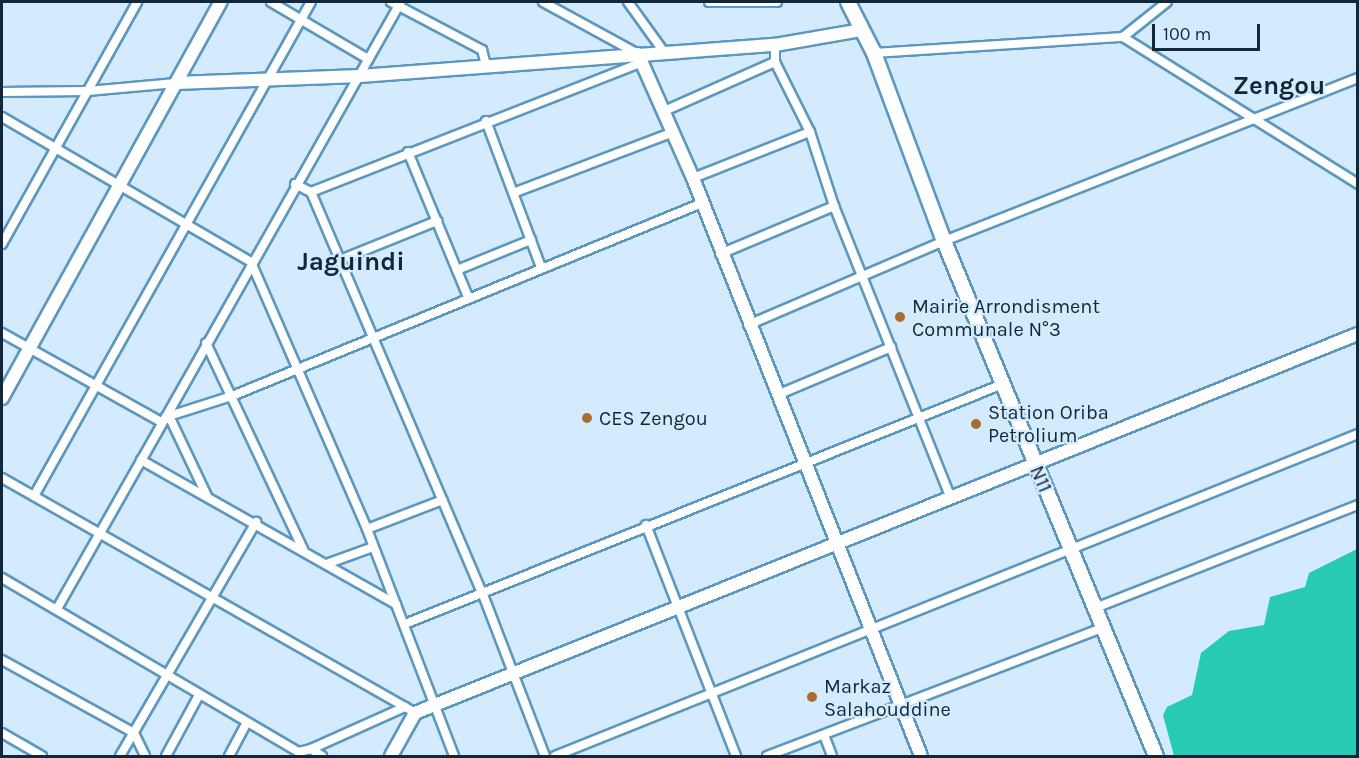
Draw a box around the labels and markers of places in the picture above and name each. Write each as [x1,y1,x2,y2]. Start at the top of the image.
place label: Mairie Arrondisment Communale N°3 [912,294,1100,341]
marker: Mairie Arrondisment Communale N°3 [893,310,907,324]
place label: Station Oriba Petrolium [988,400,1109,447]
place label: CES Zengou [599,406,708,430]
marker: CES Zengou [580,411,594,425]
marker: Station Oriba Petrolium [969,417,983,431]
place label: Markaz Salahouddine [824,674,951,721]
marker: Markaz Salahouddine [805,690,819,704]

